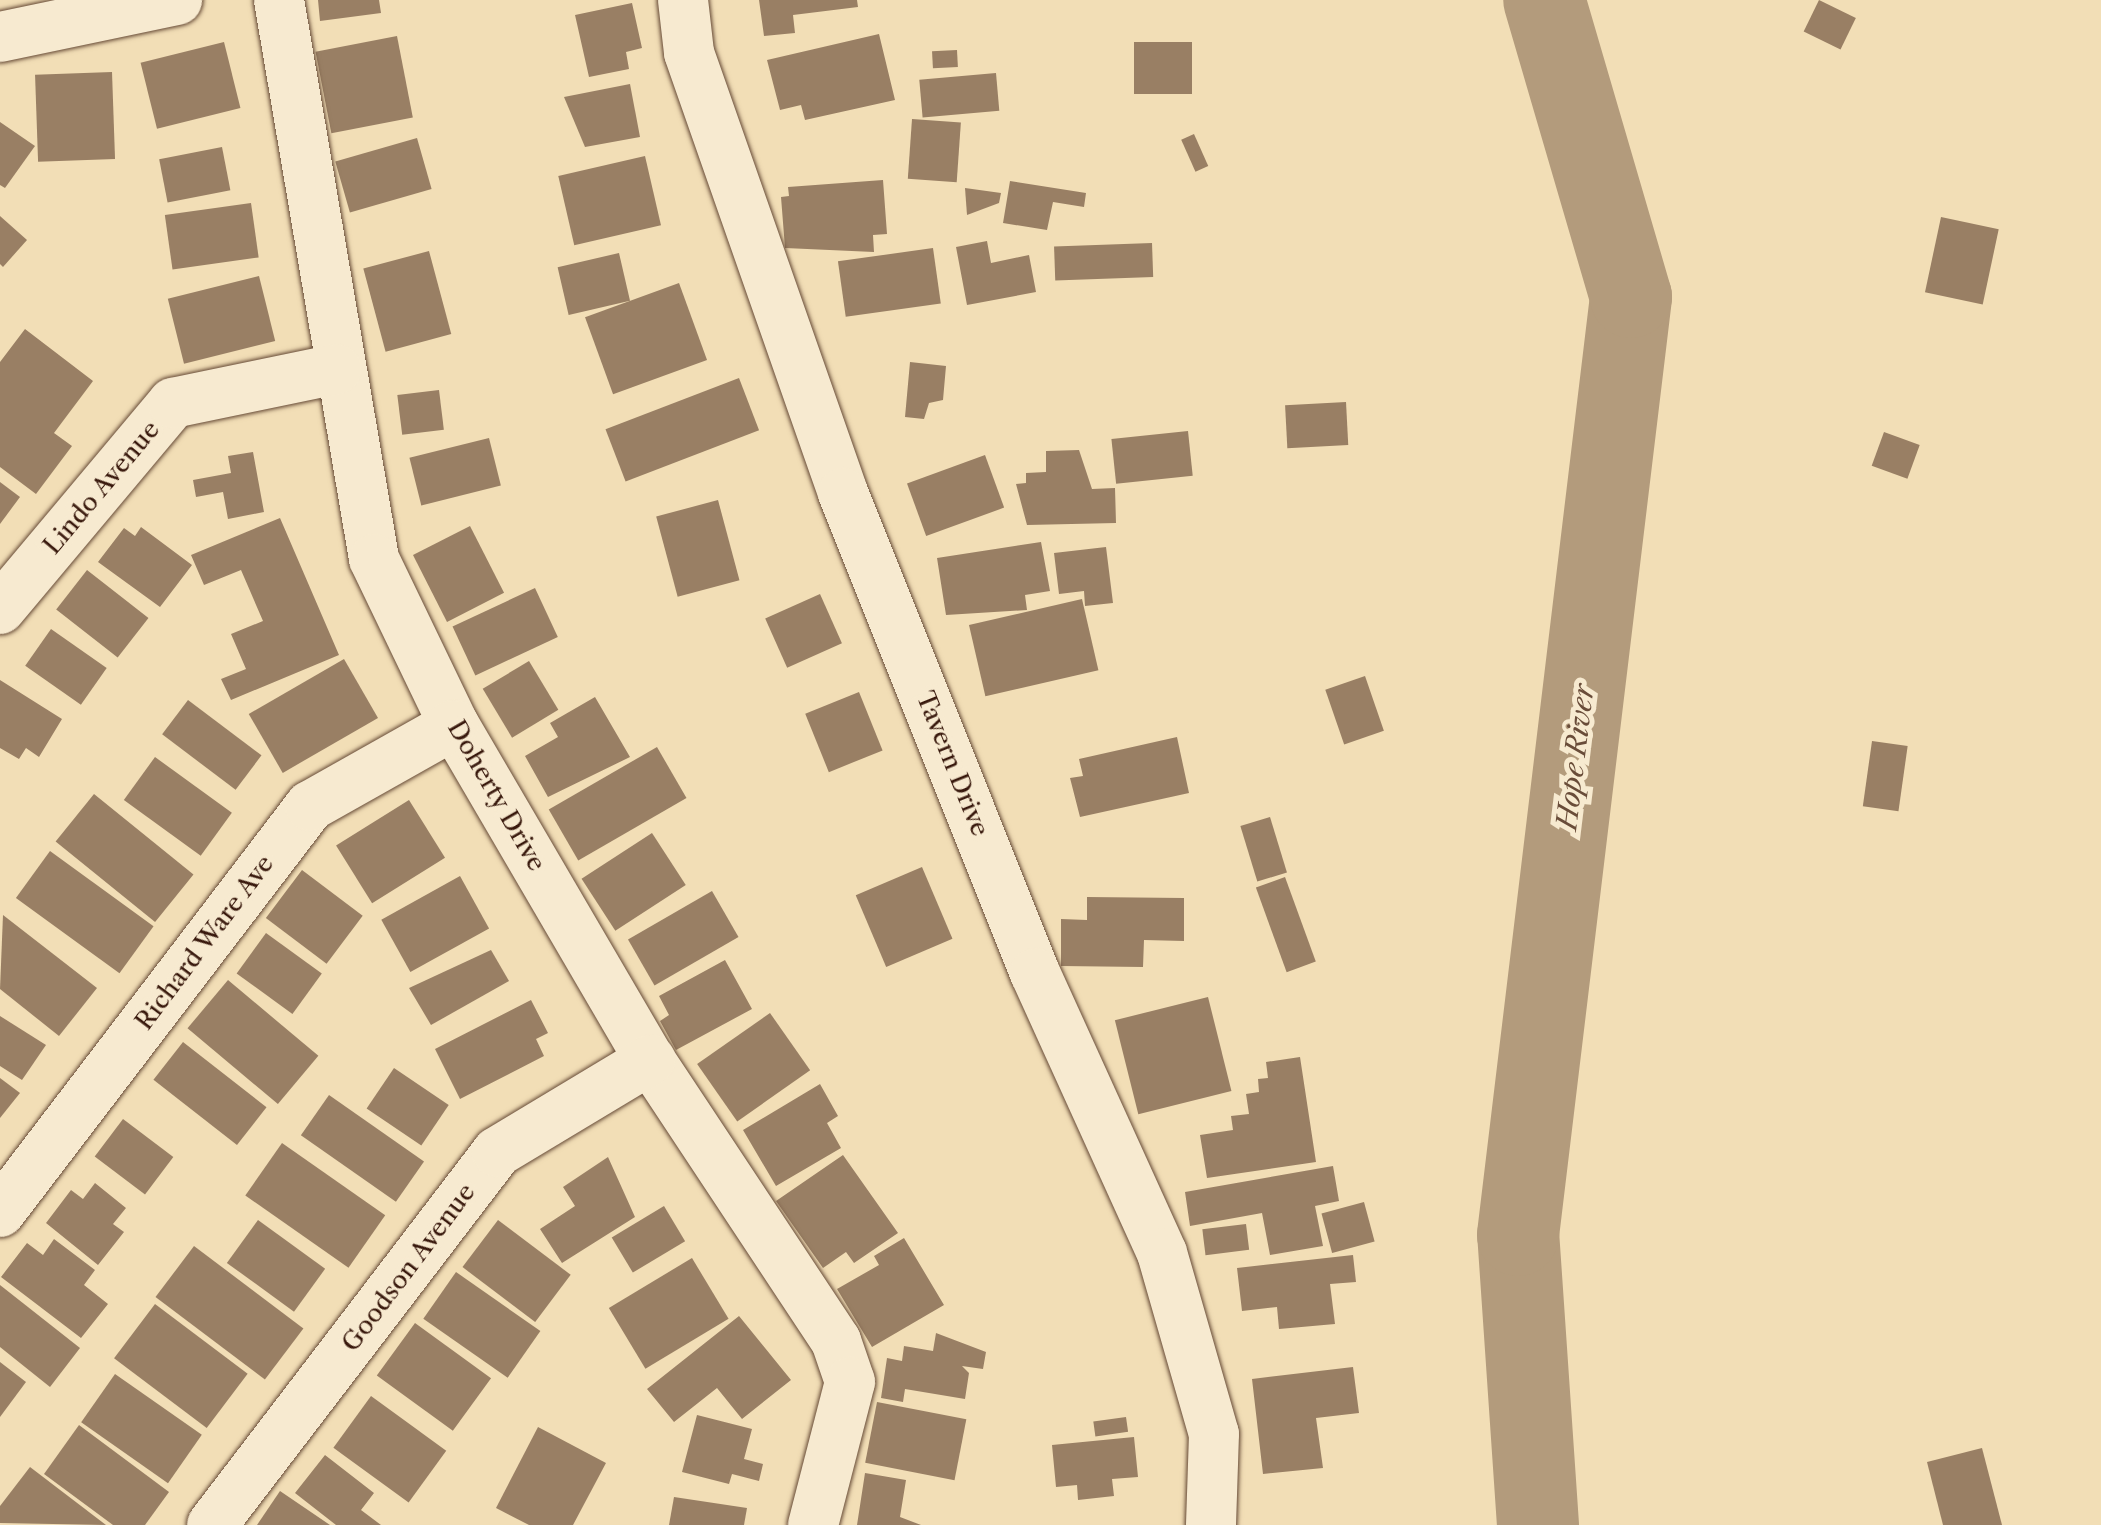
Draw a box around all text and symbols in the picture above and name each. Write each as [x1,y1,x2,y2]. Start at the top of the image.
street label: Lindo Avenue [37,415,167,561]
water label: Hope River [1549,682,1601,832]
street label: Tavern Drive [909,687,995,841]
street label: Doherty Drive [440,715,552,877]
street label: Richard Ware Ave [129,849,281,1037]
street label: Goodson Avenue [336,1178,482,1358]

